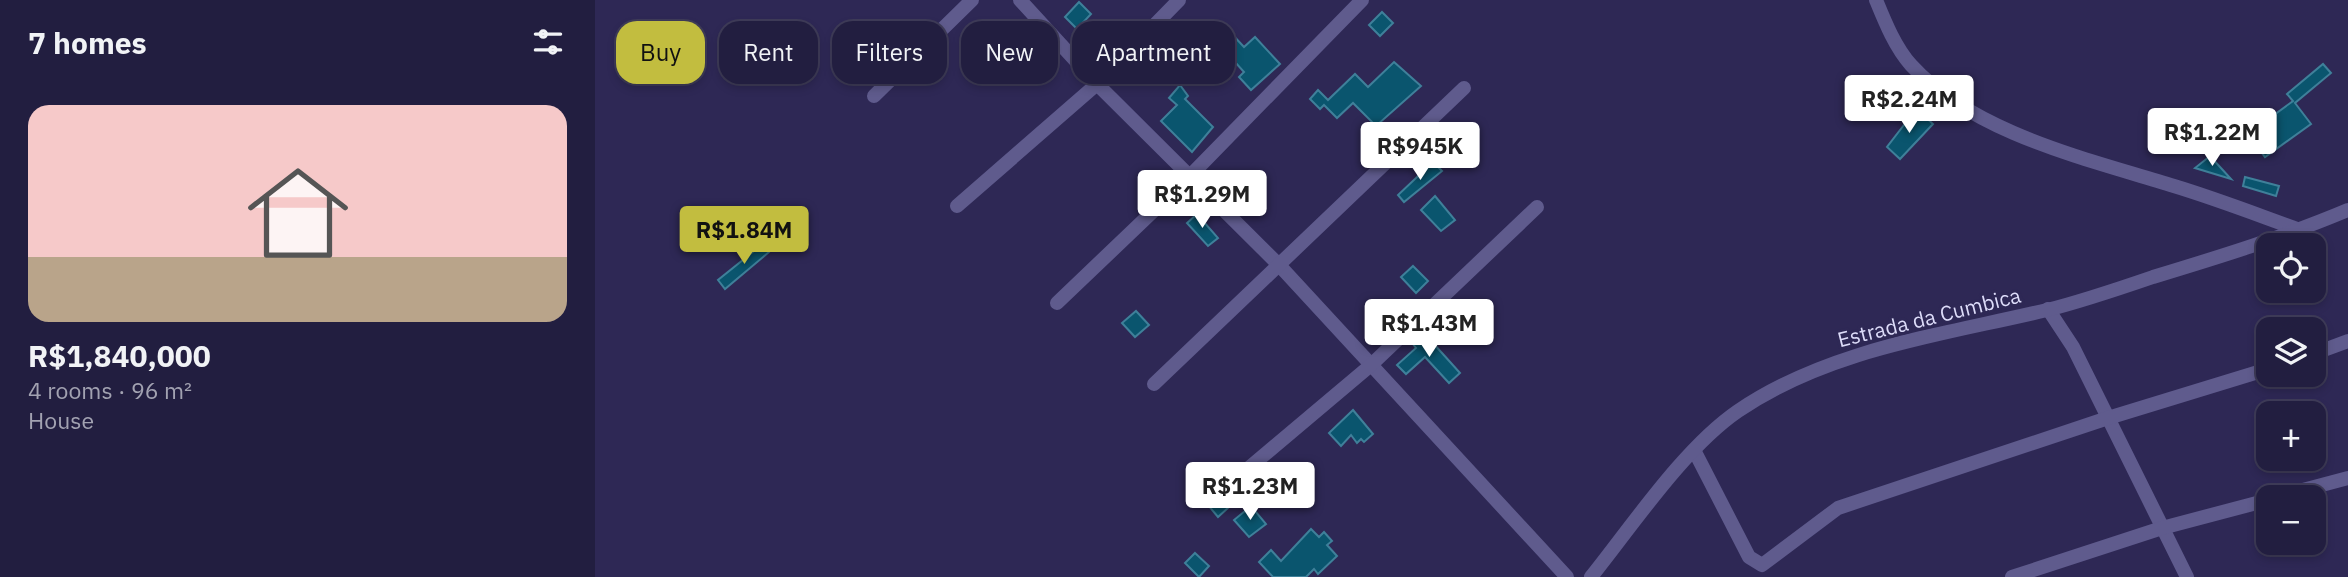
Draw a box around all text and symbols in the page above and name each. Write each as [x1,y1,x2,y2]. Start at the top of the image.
chip: Buy [616,21,705,84]
chip: Rent [719,21,818,84]
chip: Filters [832,21,947,84]
chip: New [961,21,1058,84]
chip: Apartment [1072,21,1235,84]
text: 7 homes [28,23,147,62]
icon: filters [529,23,567,61]
pin: R$2.24M [1844,76,1974,135]
text: R$2.24M [1861,83,1957,113]
pin: R$1.22M [2147,108,2277,168]
text: R$1.22M [2164,116,2260,146]
pin: R$945K [1363,122,1477,182]
text: R$945K [1377,130,1463,160]
icon: home [235,150,361,276]
pin: R$1.29M [1137,170,1267,230]
text: R$1.29M [1154,178,1250,208]
pin: R$1.84M [679,206,809,266]
text: R$1.84M [696,214,792,244]
map controls [2256,233,2326,555]
button: locate [2256,233,2326,303]
street label: Estrada da Cumbica [1835,281,2023,353]
pin: R$1.43M [1364,300,1494,359]
text: R$1.43M [1381,307,1477,337]
button: layers [2256,317,2326,387]
text: R$1,840,000 [28,336,211,375]
text: 4 rooms · 96 m² [28,375,192,405]
button: + [2256,401,2326,471]
text: House [28,405,94,435]
pin: R$1.23M [1185,462,1315,522]
text: R$1.23M [1202,470,1298,500]
button: − [2256,485,2326,555]

